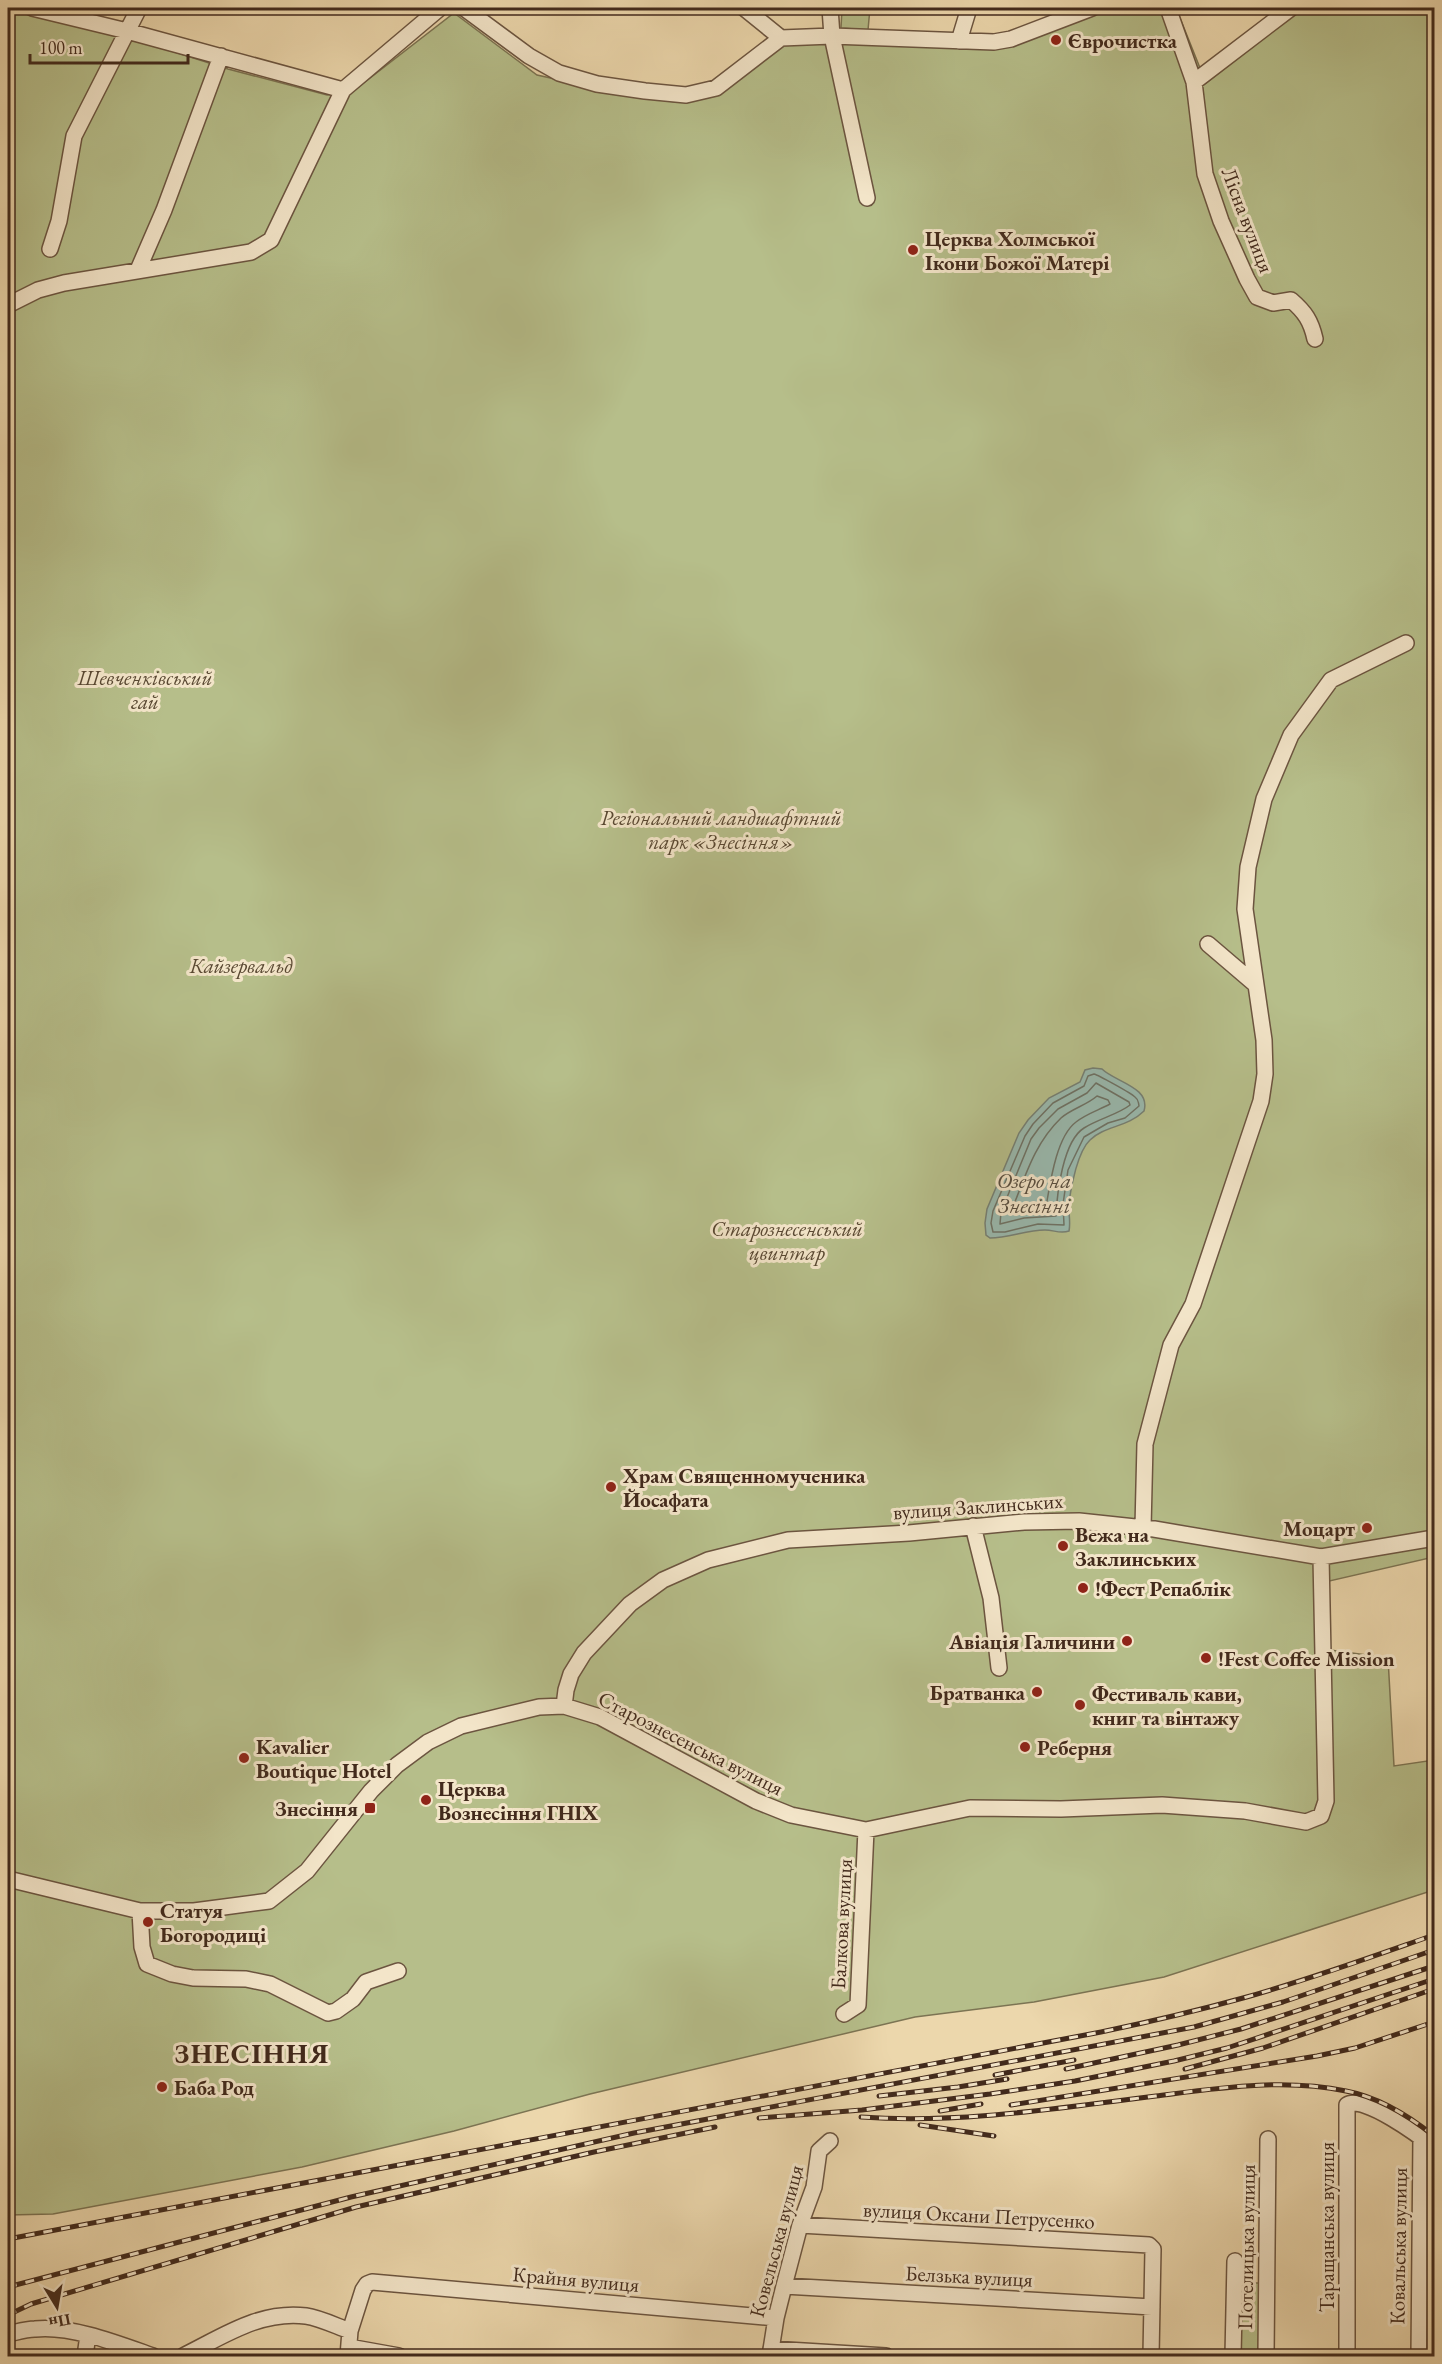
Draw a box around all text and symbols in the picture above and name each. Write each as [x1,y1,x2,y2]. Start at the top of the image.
scale bar [30,27,188,65]
place label: Єврочистка [1068,27,1178,54]
marker: Єврочистка [1049,33,1063,47]
text: 100 m [39,36,83,59]
street label: Лісна вулиця [1216,164,1280,276]
place label: Церква Холмської Ікони Божої Матері [925,225,1110,276]
marker: Церква Холмської Ікони Божої Матері [906,243,920,257]
park label: Шевченківський гай [77,664,213,715]
park label: Регіональний ландшафтний парк «Знесіння» [601,804,842,855]
park label: Кайзервальд [188,952,293,979]
water label: Озеро на Знесінні [997,1166,1072,1220]
park label: Старознесенський цвинтар [711,1215,863,1266]
place label: Храм Священномученика Йосафата [622,1462,866,1513]
marker: Храм Священномученика Йосафата [604,1480,618,1494]
street label: вулиця Заклинських [892,1487,1064,1525]
place label: Моцарт [1283,1515,1356,1542]
place label: Вежа на Заклинських [1075,1521,1197,1572]
marker: Моцарт [1360,1521,1374,1535]
marker: Вежа на Заклинських [1056,1539,1070,1553]
place label: !Фест Репаблік [1095,1575,1231,1602]
marker: !Фест Репаблік [1076,1581,1090,1595]
place label: Авіація Галичини [948,1628,1115,1655]
marker: Авіація Галичини [1120,1634,1134,1648]
place label: !Fest Coffee Mission [1218,1645,1395,1672]
marker: !Fest Coffee Mission [1199,1651,1213,1665]
place label: Братванка [930,1679,1026,1706]
place label: Фестиваль кави, книг та вінтажу [1092,1680,1242,1731]
street label: Старознесенська вулиця [594,1685,788,1801]
marker: Братванка [1030,1685,1044,1699]
marker: Фестиваль кави, книг та вінтажу [1073,1698,1087,1712]
place label: Kavalier Boutique Hotel [256,1733,392,1784]
place label: Реберня [1037,1734,1112,1761]
marker: Реберня [1018,1740,1032,1754]
marker: Kavalier Boutique Hotel [237,1751,251,1765]
place label: Церква Вознесіння ГНІХ [438,1775,598,1826]
marker: Церква Вознесіння ГНІХ [419,1793,433,1807]
place label: Знесіння [275,1795,358,1822]
marker: Знесіння [363,1801,377,1815]
street label: Балкова вулиця [824,1858,858,1990]
place label: Статуя Богородиці [160,1897,266,1948]
marker: Статуя Богородиці [141,1915,155,1929]
district label: ЗНЕСІННЯ [174,2036,330,2071]
place label: Баба Род [174,2074,254,2101]
marker: Баба Род [155,2080,169,2094]
street label: Таращанська вулиця [1313,2142,1340,2312]
street label: Ковельська вулиця [743,2162,809,2320]
street label: Потелицька вулиця [1231,2164,1261,2330]
street label: Ковальська вулиця [1383,2167,1413,2325]
street label: вулиця Оксани Петрусенко [863,2195,1095,2235]
street label: Белзька вулиця [905,2259,1033,2293]
street label: Крайня вулиця [512,2260,640,2298]
north arrow [27,2277,87,2337]
text: Пн [47,2309,73,2334]

